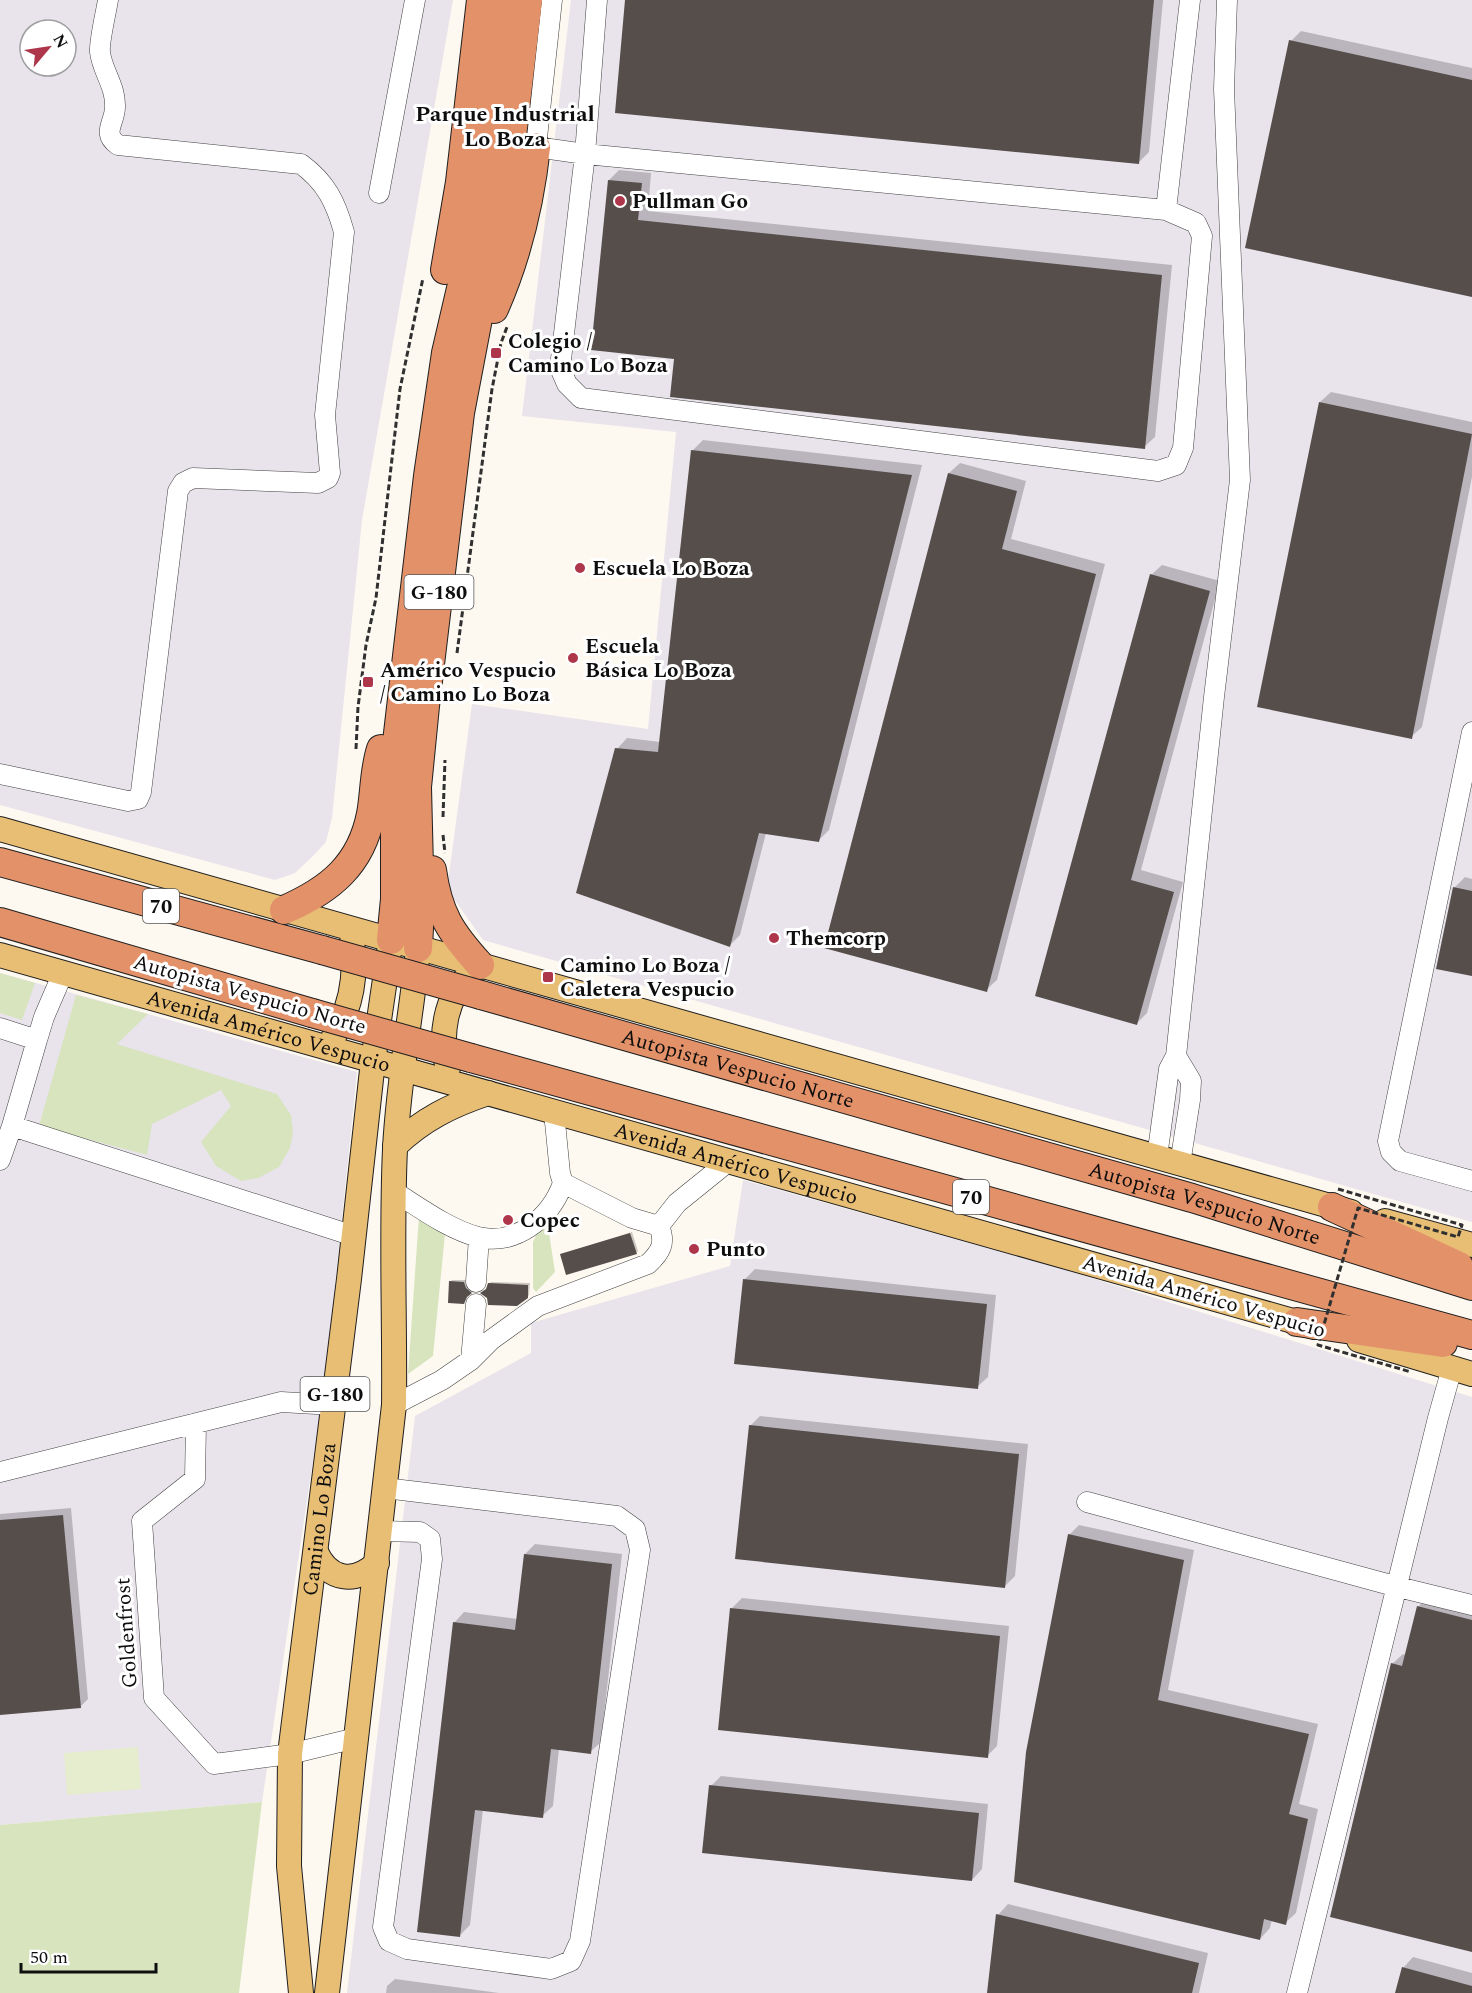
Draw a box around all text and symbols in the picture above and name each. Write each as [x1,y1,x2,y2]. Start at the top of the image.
north arrow [18,18,78,78]
text: N [47,30,74,53]
district label: Parque Industrial Lo Boza [415,98,595,156]
place label: Pullman Go [632,186,748,218]
marker: Pullman Go [613,194,627,208]
place label: Colegio / Camino Lo Boza [508,326,668,382]
marker: Colegio / Camino Lo Boza [489,346,503,360]
place label: Escuela Lo Boza [592,553,750,585]
marker: Escuela Lo Boza [573,561,587,575]
road number: G-180 [404,575,474,609]
place label: Escuela Básica Lo Boza [585,631,732,687]
marker: Escuela Básica Lo Boza [566,651,580,665]
place label: Américo Vespucio / Camino Lo Boza [380,655,556,711]
marker: Américo Vespucio / Camino Lo Boza [361,675,375,689]
road number: 70 [143,889,179,923]
place label: Themcorp [786,923,886,955]
marker: Themcorp [767,931,781,945]
street label: Autopista Vespucio Norte [130,946,370,1044]
place label: Camino Lo Boza / Caletera Vespucio [560,950,734,1006]
marker: Camino Lo Boza / Caletera Vespucio [541,970,555,984]
street label: Avenida Américo Vespucio [143,982,394,1082]
street label: Autopista Vespucio Norte [617,1021,858,1118]
street label: Avenida Américo Vespucio [610,1115,861,1214]
street label: Autopista Vespucio Norte [1085,1154,1324,1254]
road number: 70 [953,1180,989,1214]
place label: Copec [520,1205,580,1237]
marker: Copec [501,1213,515,1227]
place label: Punto [706,1234,765,1266]
marker: Punto [687,1242,701,1256]
street label: Avenida Américo Vespucio [1078,1247,1329,1347]
road number: G-180 [300,1377,370,1411]
street label: Camino Lo Boza [295,1440,346,1598]
street label: Goldenfrost [107,1577,147,1689]
scale bar [21,1936,156,1974]
text: 50 m [30,1944,68,1971]

